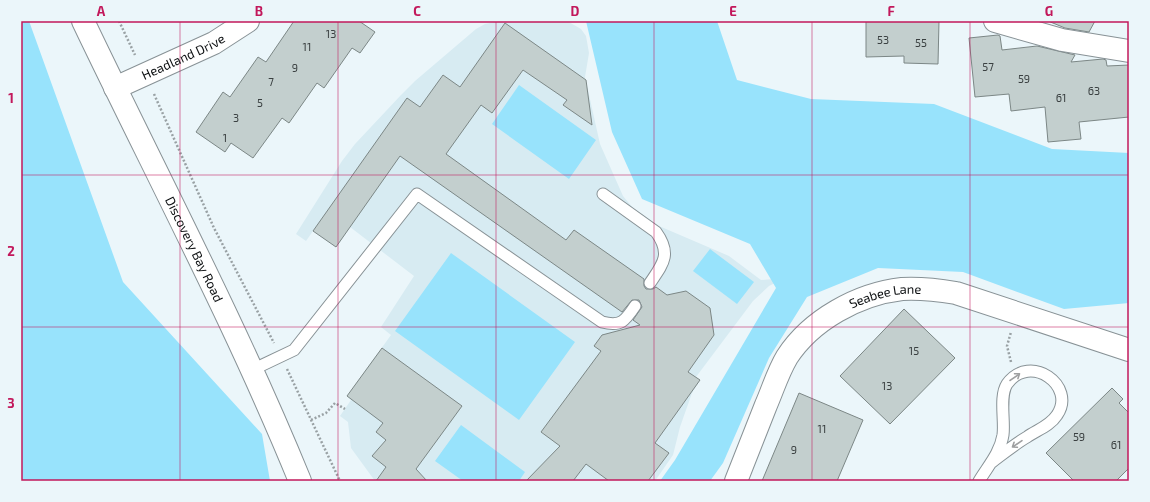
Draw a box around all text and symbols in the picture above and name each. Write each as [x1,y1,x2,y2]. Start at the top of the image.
text: A [97,3,106,19]
text: B [255,3,263,19]
text: C [413,3,421,19]
text: D [571,3,580,19]
text: E [729,3,737,19]
text: F [887,3,895,19]
text: G [1045,3,1053,19]
house number: 13 [326,27,336,40]
street label: Headland Drive [139,30,228,83]
house number: 53 [877,33,889,46]
house number: 55 [915,36,927,49]
house number: 11 [303,40,311,53]
house number: 57 [982,60,994,73]
house number: 9 [292,61,298,74]
house number: 59 [1018,72,1030,85]
house number: 7 [268,75,274,88]
house number: 63 [1088,84,1100,97]
text: 1 [8,90,14,106]
house number: 61 [1056,91,1066,104]
house number: 5 [257,96,263,109]
house number: 3 [233,111,239,124]
house number: 1 [223,131,227,144]
street label: Discovery Bay Road [162,194,227,304]
text: 2 [7,243,15,259]
street label: Seabee Lane [846,281,922,312]
house number: 15 [909,344,919,357]
one-way arrow [1010,373,1021,381]
house number: 13 [882,379,892,392]
text: 3 [7,395,15,411]
house number: 11 [818,422,826,435]
house number: 59 [1073,430,1085,443]
house number: 61 [1111,438,1121,451]
one-way arrow [1011,439,1022,448]
house number: 9 [791,443,797,456]

